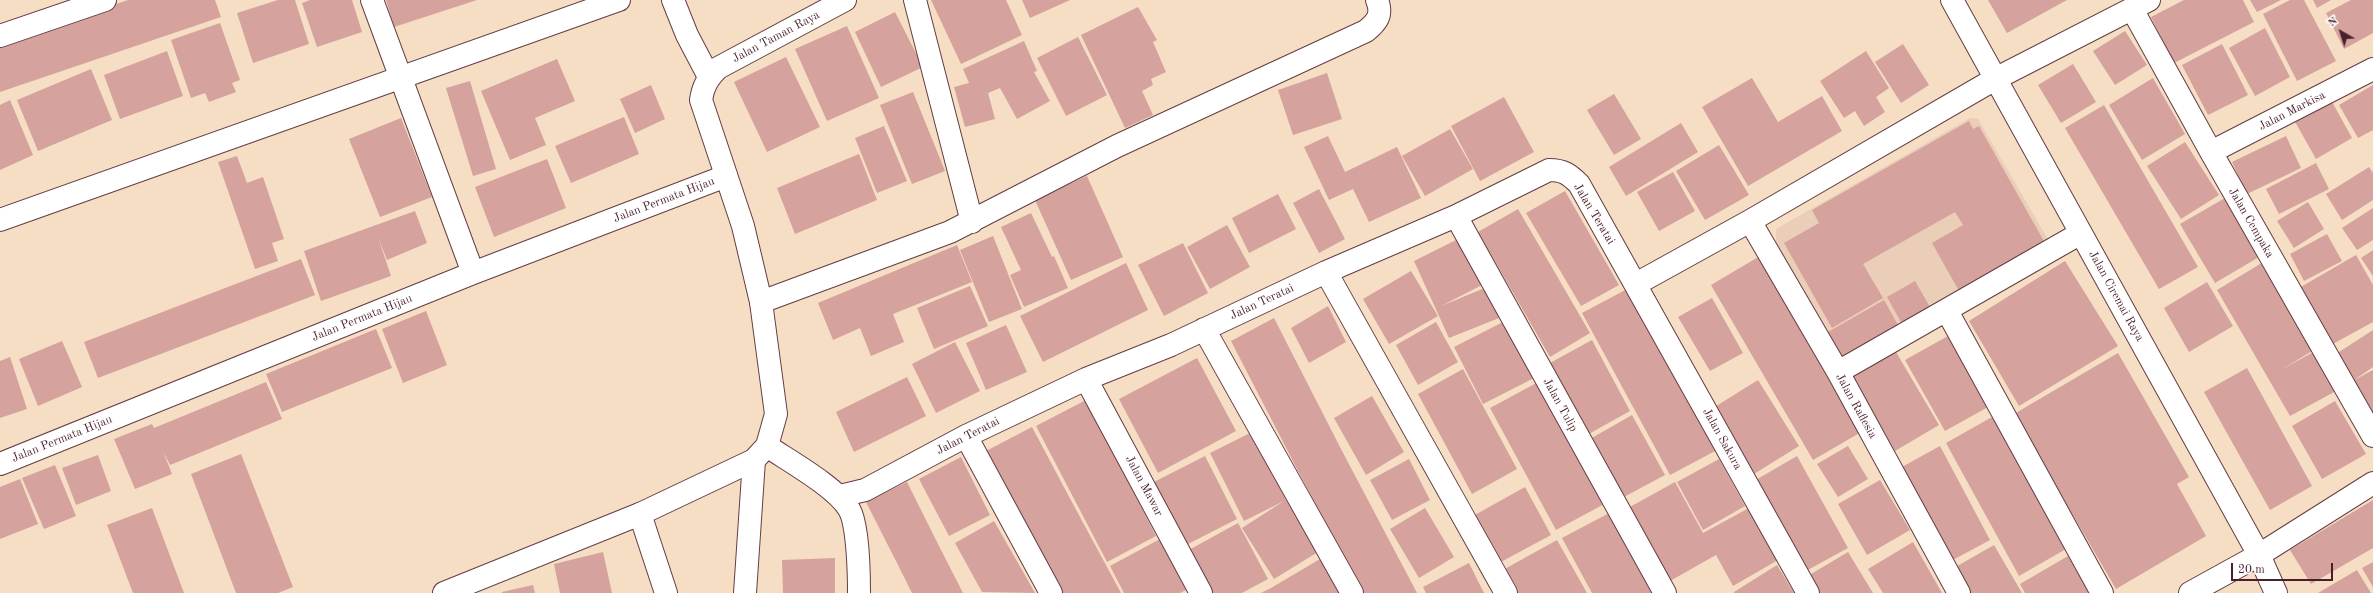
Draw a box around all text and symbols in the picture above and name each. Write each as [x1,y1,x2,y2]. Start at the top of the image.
street label: Jalan Taman Raya [730,8,822,66]
north arrow [2321,12,2361,52]
text: N [2326,15,2340,29]
street label: Jalan Markisa [2256,88,2328,134]
street label: Jalan Permata Hijau [611,174,717,226]
street label: Jalan Teratai [1570,181,1618,247]
street label: Jalan Cempaka [2225,185,2277,261]
street label: Jalan Ciremai Raya [2085,248,2147,344]
street label: Jalan Teratai [1228,281,1296,323]
street label: Jalan Permata Hijau [310,291,414,345]
street label: Jalan Raflesia [1832,371,1880,441]
street label: Jalan Tulip [1539,376,1581,434]
street label: Jalan Sakura [1699,406,1745,472]
street label: Jalan Permata Hijau [10,412,114,466]
street label: Jalan Teratai [934,414,1002,458]
street label: Jalan Mawar [1122,453,1166,519]
scale bar [2233,555,2335,581]
text: 20 m [2238,564,2265,576]

